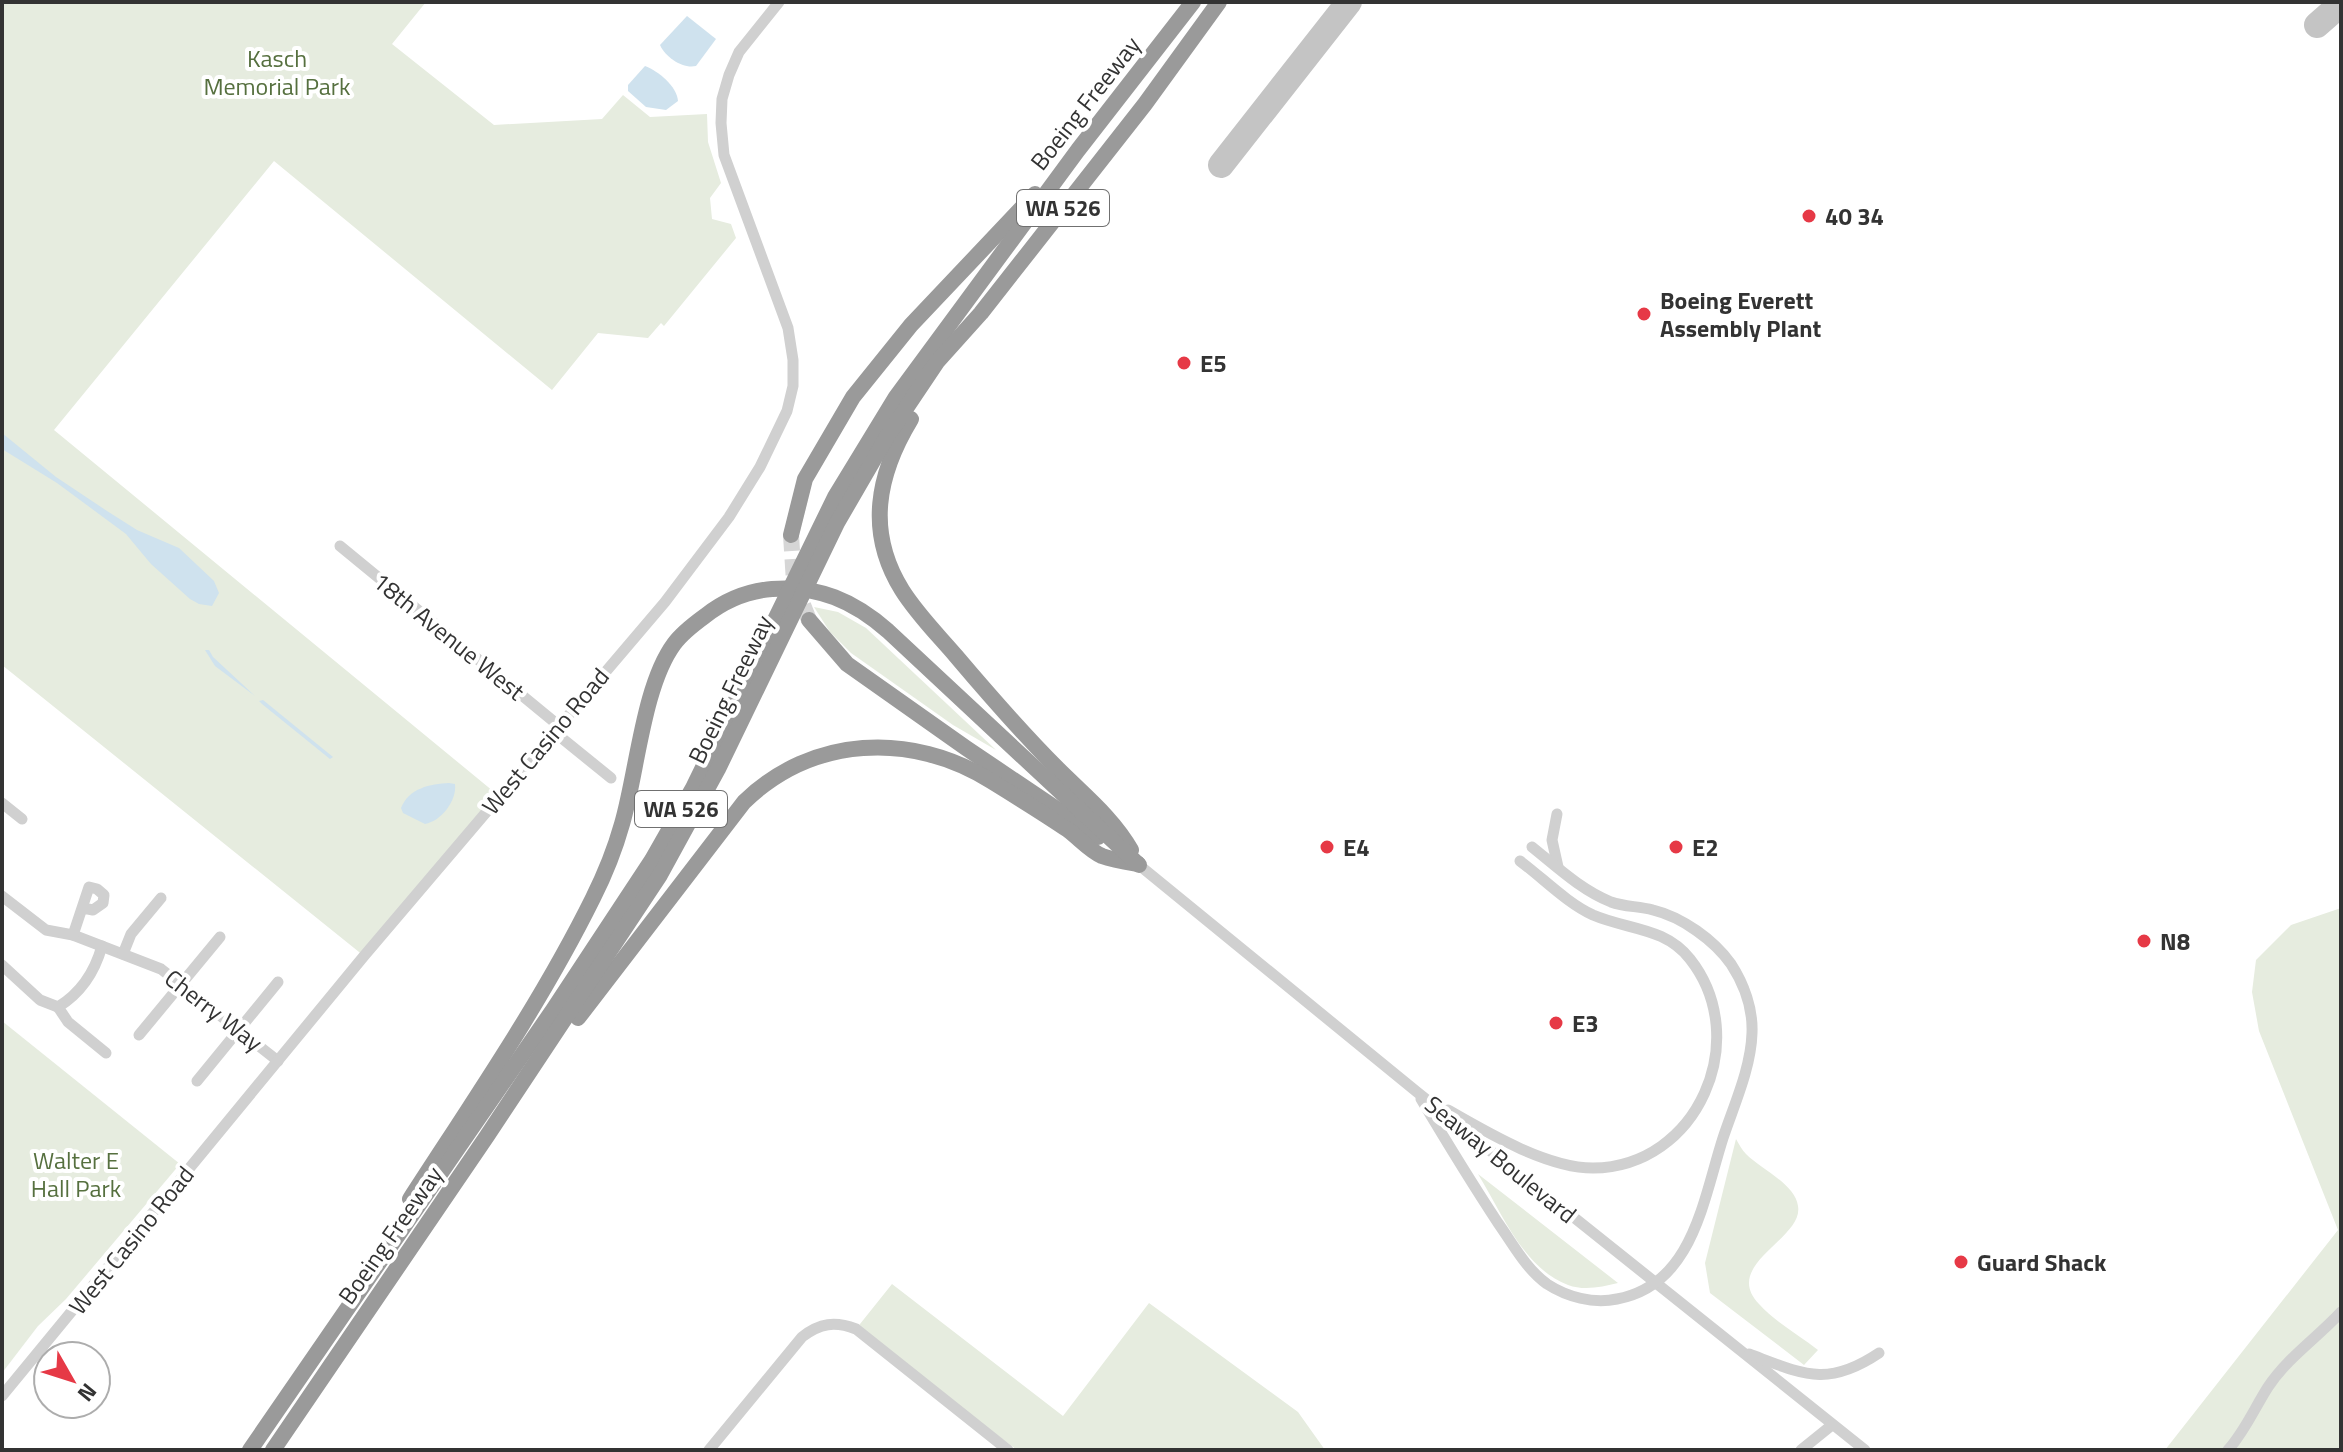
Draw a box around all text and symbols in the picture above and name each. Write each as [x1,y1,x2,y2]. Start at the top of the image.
street label: Boeing Freeway [1021,28,1149,178]
park label: Kasch Memorial Park [203,40,351,104]
road number: WA 526 [1017,190,1109,226]
place label: 40 34 [1825,198,1884,234]
marker: 40 34 [1800,207,1818,225]
place label: Boeing Everett Assembly Plant [1660,282,1821,346]
marker: Boeing Everett Assembly Plant [1635,305,1653,323]
place label: E5 [1200,345,1227,381]
marker: E5 [1175,354,1193,372]
street label: 18th Avenue West [365,563,533,709]
street label: Boeing Freeway [678,608,782,769]
street label: West Casino Road [473,660,617,822]
road number: WA 526 [635,791,727,827]
place label: E4 [1343,829,1370,865]
place label: E2 [1692,829,1719,865]
marker: E4 [1318,838,1336,856]
marker: E2 [1667,838,1685,856]
place label: N8 [2160,923,2190,959]
marker: N8 [2135,932,2153,950]
street label: Cherry Way [157,960,271,1060]
place label: E3 [1572,1005,1599,1041]
marker: E3 [1547,1014,1565,1032]
street label: Seaway Boulevard [1417,1087,1585,1231]
park label: Walter E Hall Park [31,1142,122,1206]
street label: West Casino Road [60,1158,202,1322]
street label: Boeing Freeway [329,1158,451,1311]
place label: Guard Shack [1977,1244,2107,1280]
marker: Guard Shack [1952,1253,1970,1271]
north arrow [32,1340,112,1420]
text: N [70,1376,106,1409]

